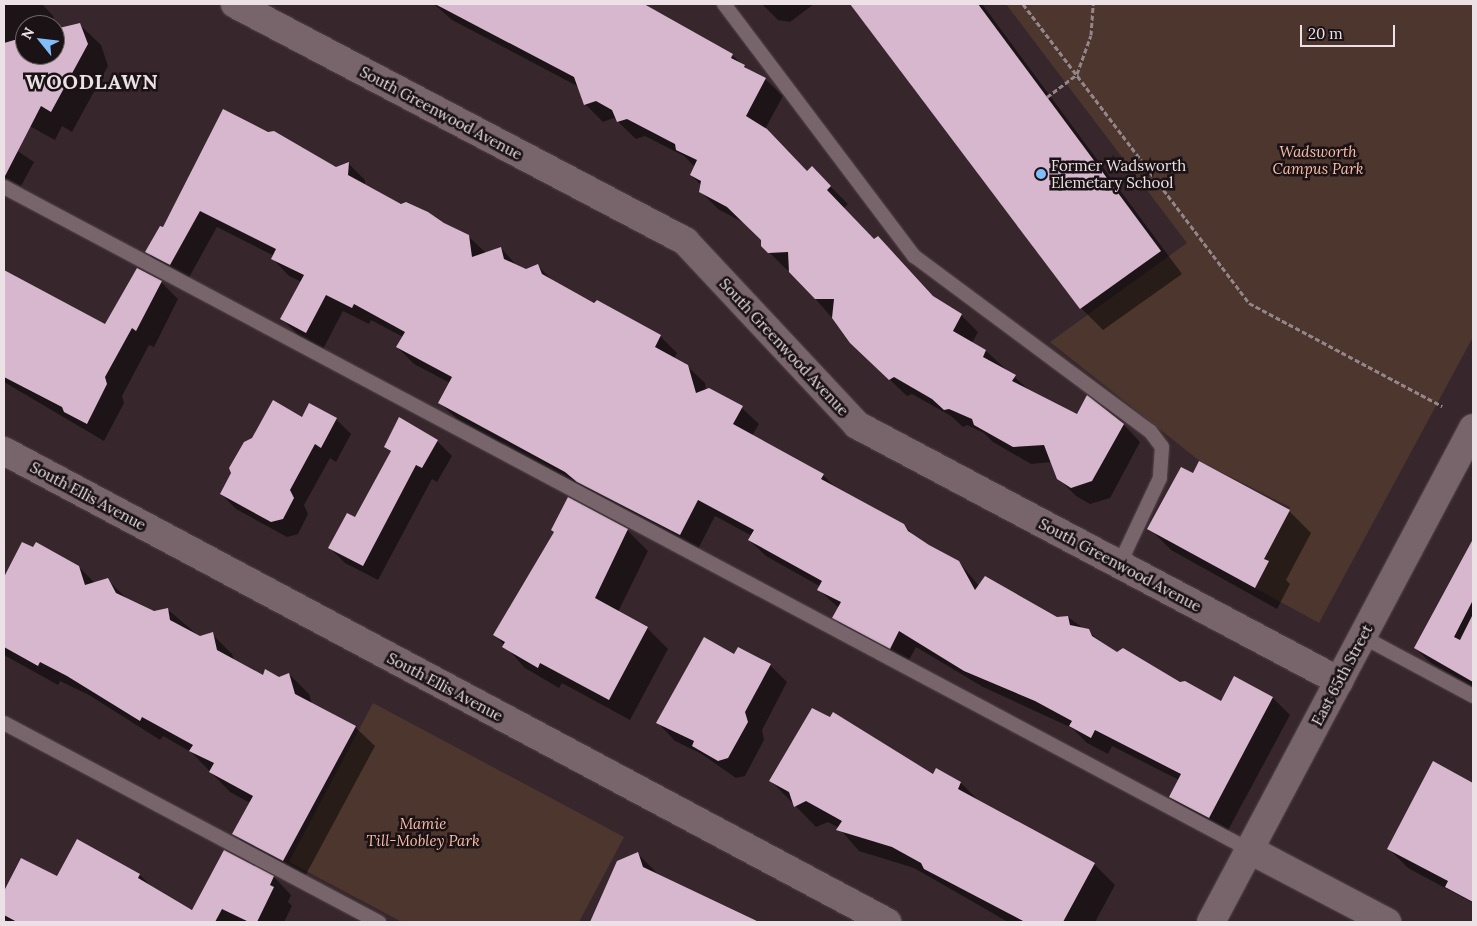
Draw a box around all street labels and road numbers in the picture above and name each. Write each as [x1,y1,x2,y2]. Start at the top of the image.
street label: South Greenwood Avenue [357,63,525,163]
street label: South Greenwood Avenue [716,275,852,419]
street label: South Ellis Avenue [27,458,149,534]
street label: South Greenwood Avenue [1036,515,1204,615]
street label: East 65th Street [1308,621,1376,729]
street label: South Ellis Avenue [384,649,506,725]

